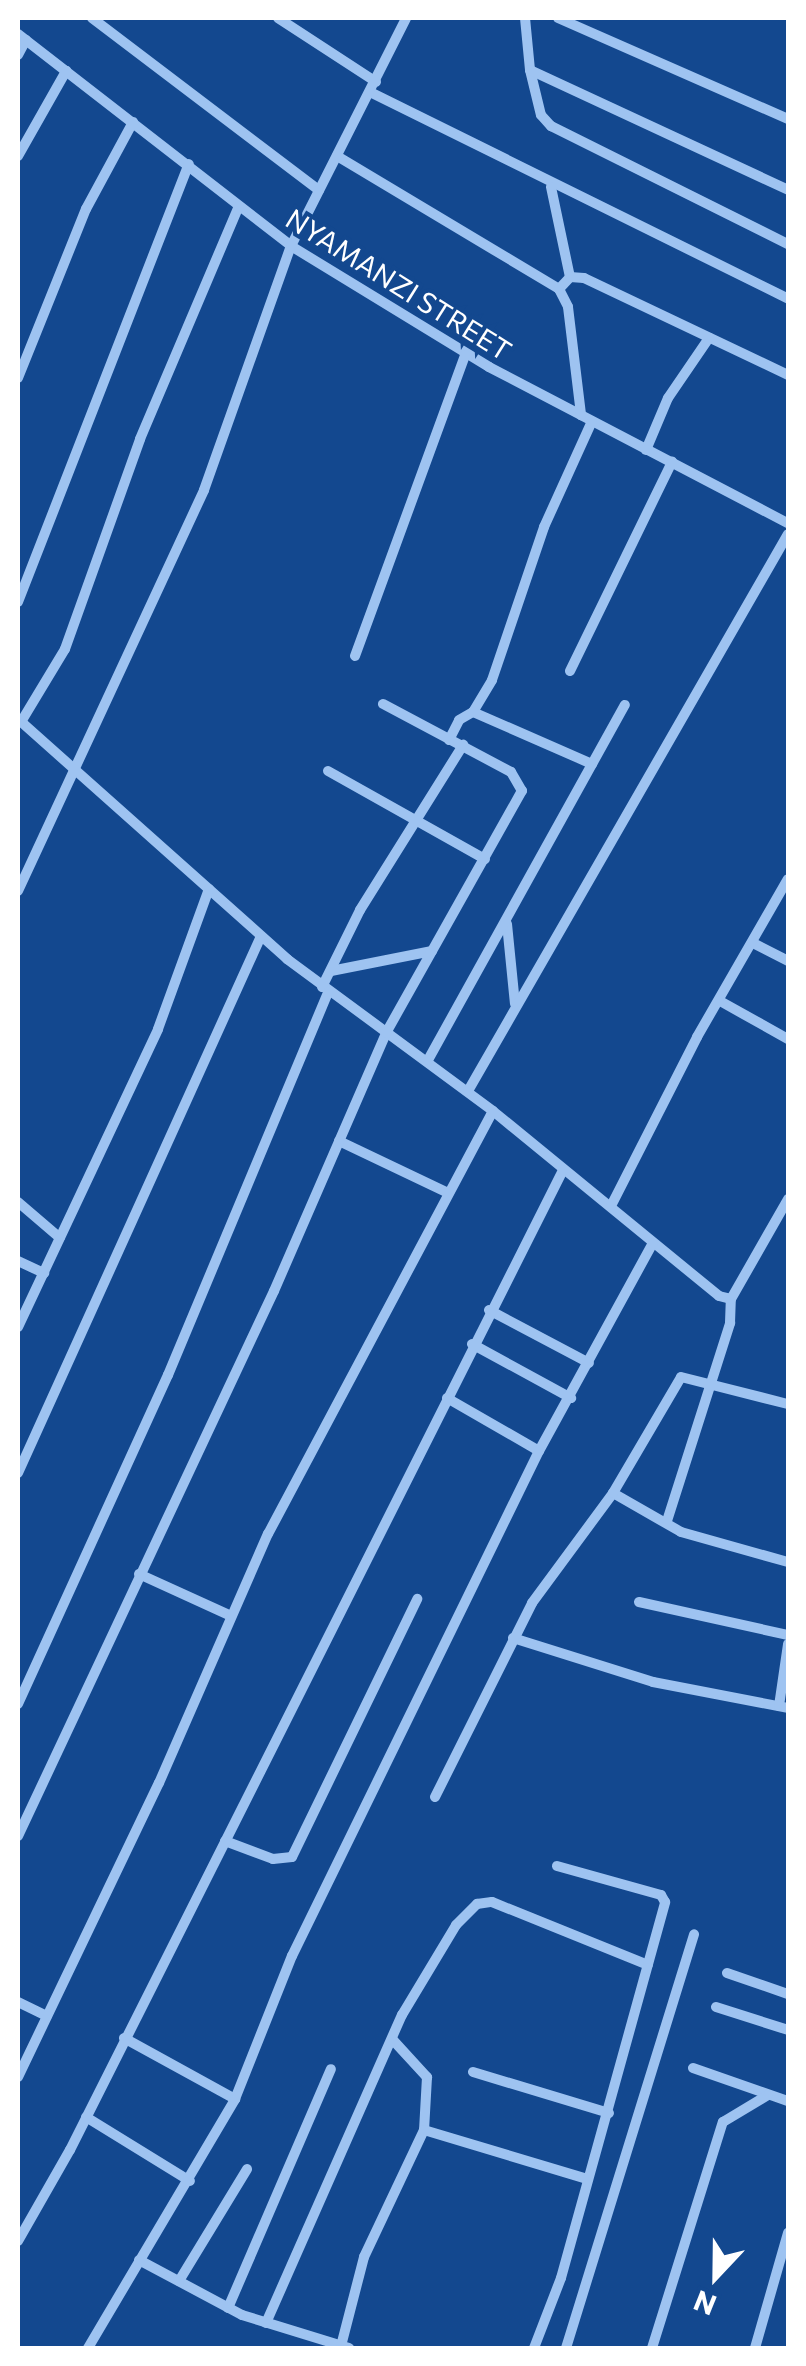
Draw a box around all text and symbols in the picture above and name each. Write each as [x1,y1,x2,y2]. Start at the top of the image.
street label: NYAMANZI STREET [280,201,518,367]
north arrow [666,2226,766,2326]
text: N [689,2284,721,2324]

